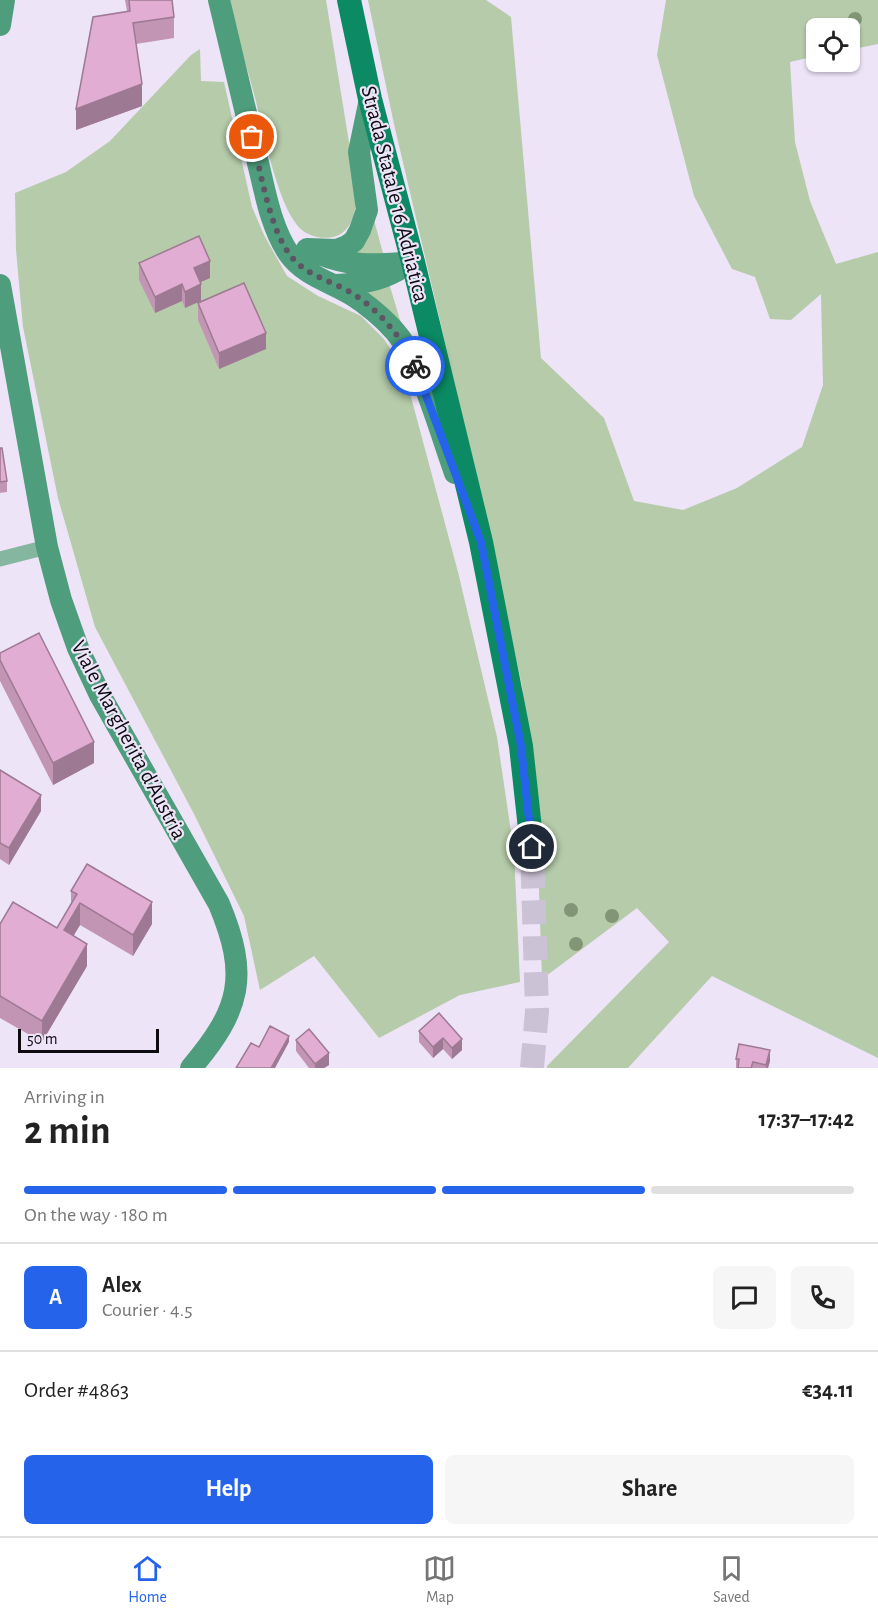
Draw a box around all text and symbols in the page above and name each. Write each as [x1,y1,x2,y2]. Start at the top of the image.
map controls [806,18,860,72]
button: locate [806,18,860,72]
street label: Strada Statale 16 Adriatica [357,84,433,304]
pin [226,111,277,162]
icon: bag [235,120,268,153]
courier [385,336,445,396]
icon: bike [399,350,432,383]
street label: Viale Margherita d'Austria [67,637,191,843]
pin [506,821,557,872]
icon: home [515,830,548,863]
scale bar [18,1026,159,1054]
text: 50 m [27,1031,58,1047]
text: Arriving in [24,1087,105,1107]
text: 17:37–17:42 [759,1108,854,1130]
text: 2 min [24,1112,111,1151]
text: On the way · 180 m [24,1205,168,1225]
button: chat [713,1266,776,1329]
button: phone [791,1266,854,1329]
text: Alex [102,1274,142,1296]
text: A [49,1286,62,1308]
text: Courier · 4.5 [102,1300,193,1320]
text: Order #4863 [24,1379,129,1401]
text: €34.11 [802,1379,854,1401]
button: Help [24,1455,433,1524]
button: Share [445,1455,854,1524]
tab: Home [128,1552,167,1607]
tab: Map [423,1552,456,1607]
tab: Saved [713,1552,750,1607]

